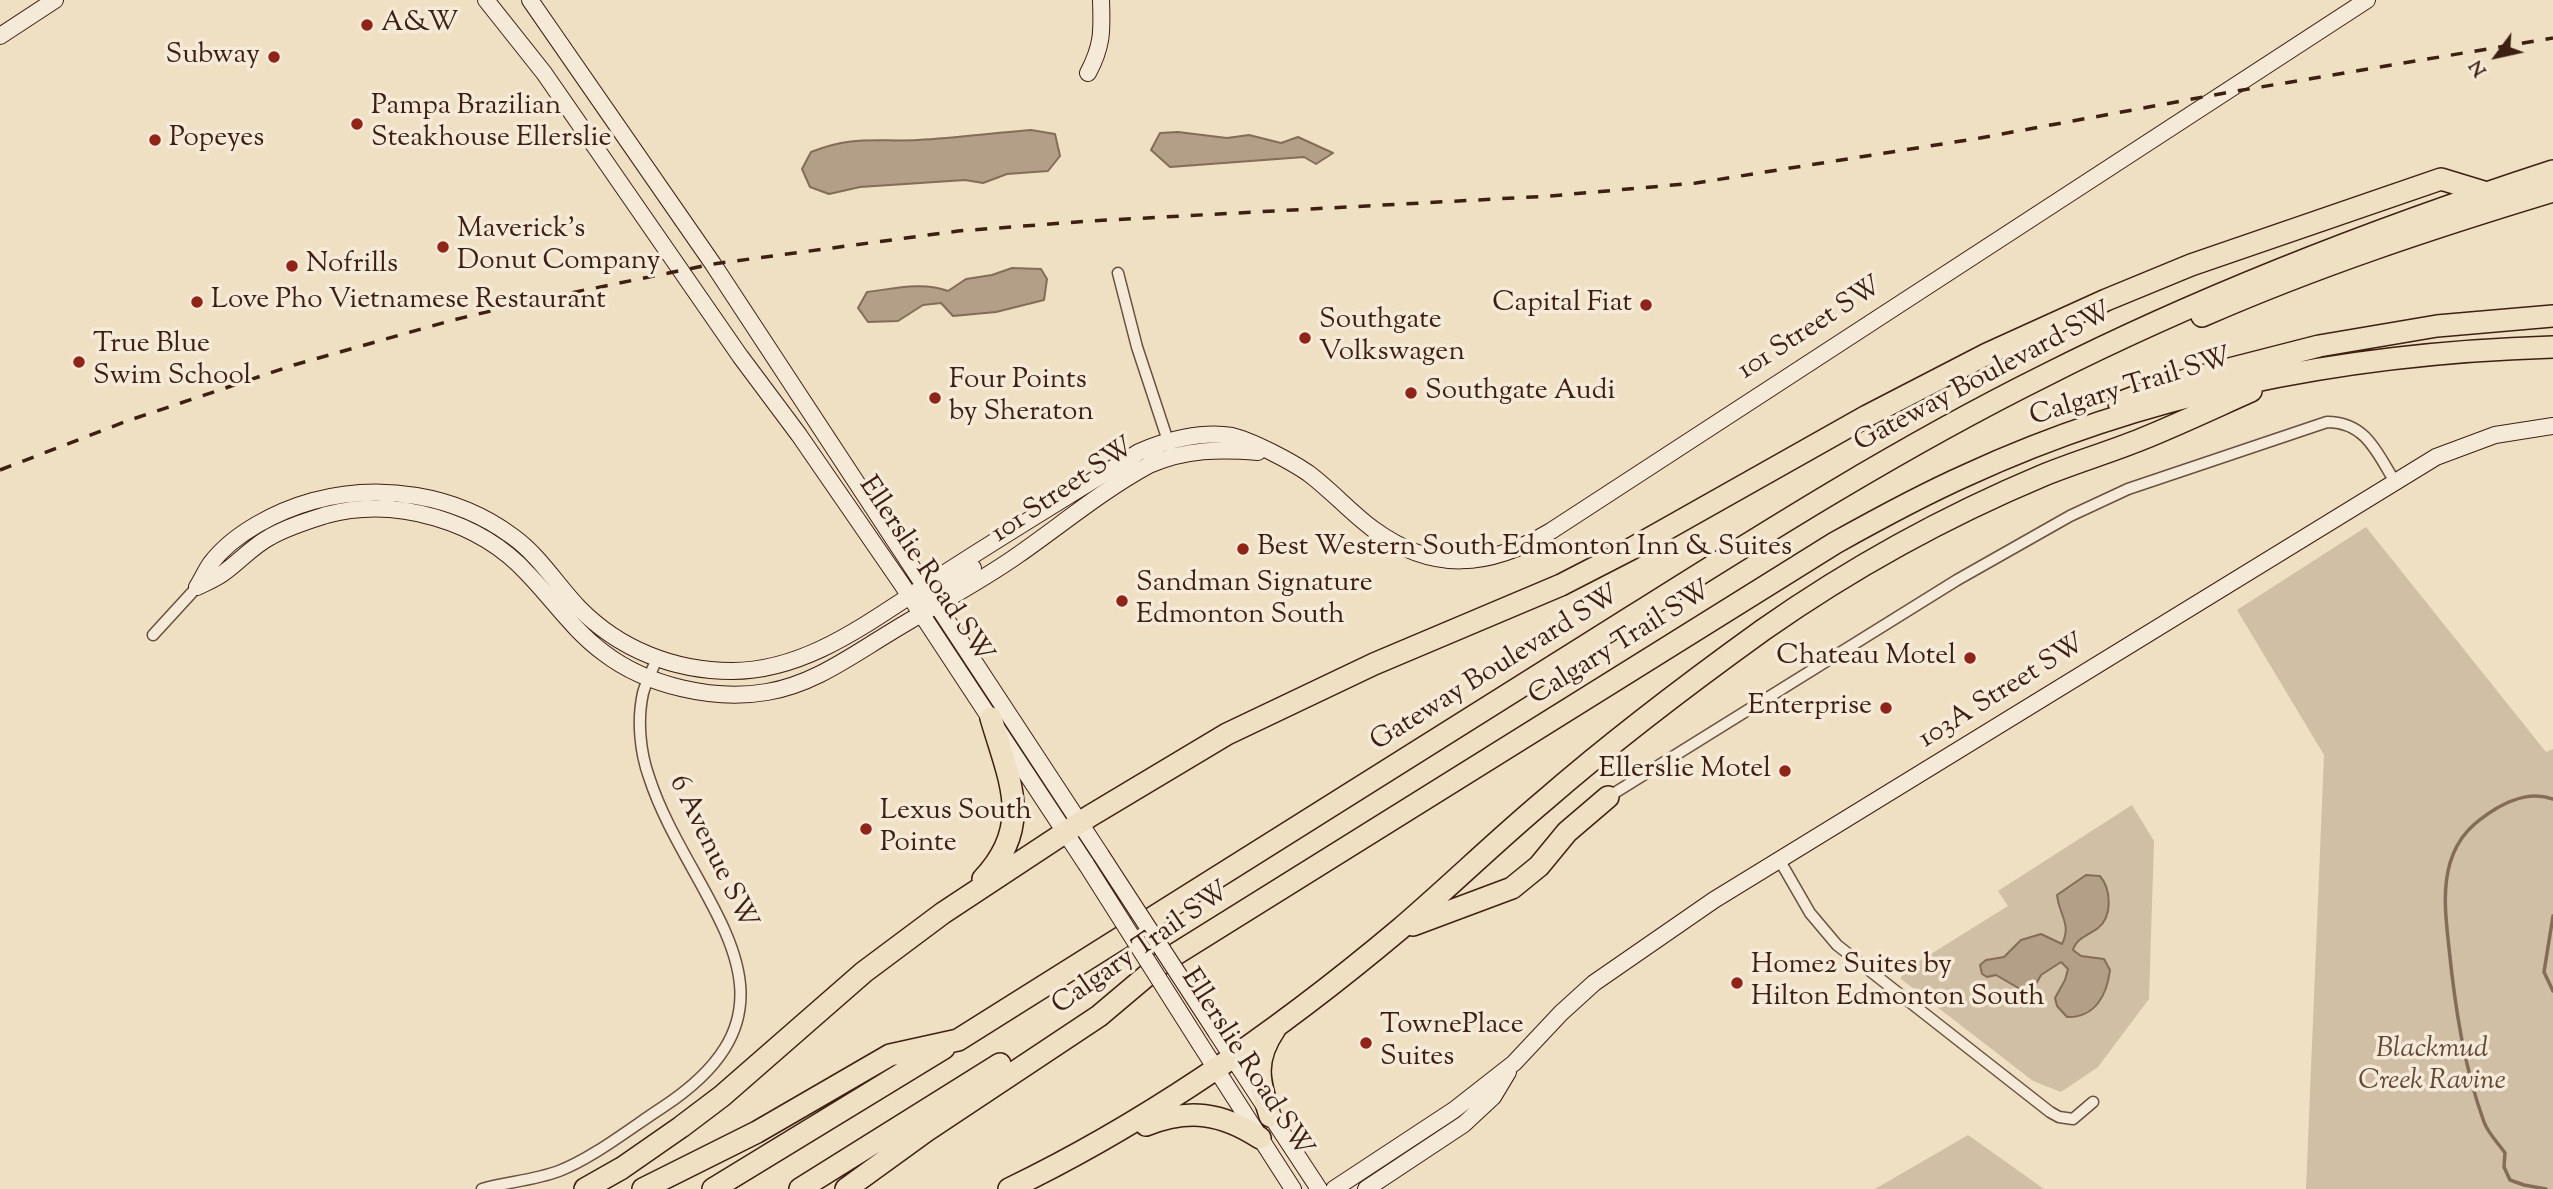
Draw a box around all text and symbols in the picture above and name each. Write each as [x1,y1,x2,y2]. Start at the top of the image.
place label: A&W [381,8,458,42]
marker: A&W [359,17,375,33]
north arrow [2462,21,2532,91]
place label: Subway [166,40,260,74]
marker: Subway [266,49,282,65]
text: N [2464,54,2494,81]
place label: Pampa Brazilian Steakhouse Ellerslie [371,91,612,157]
marker: Pampa Brazilian Steakhouse Ellerslie [349,116,365,132]
place label: Popeyes [169,123,264,157]
marker: Popeyes [147,132,163,148]
place label: Maverick's Donut Company [457,214,661,280]
marker: Maverick's Donut Company [435,239,451,255]
place label: Nofrills [306,249,398,283]
marker: Nofrills [284,258,300,274]
street label: 101 Street SW [1733,271,1889,389]
place label: Love Pho Vietnamese Restaurant [211,285,606,319]
place label: Capital Fiat [1492,288,1632,322]
marker: Love Pho Vietnamese Restaurant [189,294,205,310]
marker: Capital Fiat [1638,297,1654,313]
street label: Gateway Boulevard SW [1849,297,2119,461]
place label: Southgate Volkswagen [1319,305,1465,371]
place label: True Blue Swim School [93,329,251,395]
marker: Southgate Volkswagen [1297,330,1313,346]
street label: Calgary Trail SW [2026,342,2236,436]
marker: True Blue Swim School [71,354,87,370]
place label: Four Points by Sheraton [949,365,1094,431]
place label: Southgate Audi [1425,376,1615,410]
marker: Southgate Audi [1403,385,1419,401]
marker: Four Points by Sheraton [927,390,943,406]
street label: 101 Street SW [986,432,1142,552]
street label: Ellerslie Road SW [849,471,999,671]
place label: Best Western South Edmonton Inn & Suites [1257,532,1792,566]
marker: Best Western South Edmonton Inn & Suites [1235,541,1251,557]
place label: Sandman Signature Edmonton South [1136,568,1373,634]
street label: Calgary Trail SW [1524,575,1718,715]
street label: Gateway Boulevard SW [1365,580,1627,760]
marker: Sandman Signature Edmonton South [1114,593,1130,609]
street label: 103A Street SW [1914,628,2092,758]
place label: Chateau Motel [1776,641,1956,675]
marker: Chateau Motel [1962,650,1978,666]
place label: Enterprise [1748,691,1872,725]
marker: Enterprise [1878,700,1894,716]
place label: Ellerslie Motel [1599,754,1771,788]
marker: Ellerslie Motel [1777,763,1793,779]
street label: 6 Avenue SW [659,771,763,935]
place label: Lexus South Pointe [880,796,1032,862]
marker: Lexus South Pointe [858,821,874,837]
street label: Calgary Trail SW [1047,876,1237,1024]
place label: Home2 Suites by Hilton Edmonton South [1751,950,2045,1016]
street label: Ellerslie Road SW [1172,964,1318,1164]
marker: Home2 Suites by Hilton Edmonton South [1729,975,1745,991]
place label: TownePlace Suites [1380,1010,1524,1076]
park label: Blackmud Creek Ravine [2358,1034,2506,1100]
marker: TownePlace Suites [1358,1035,1374,1051]

